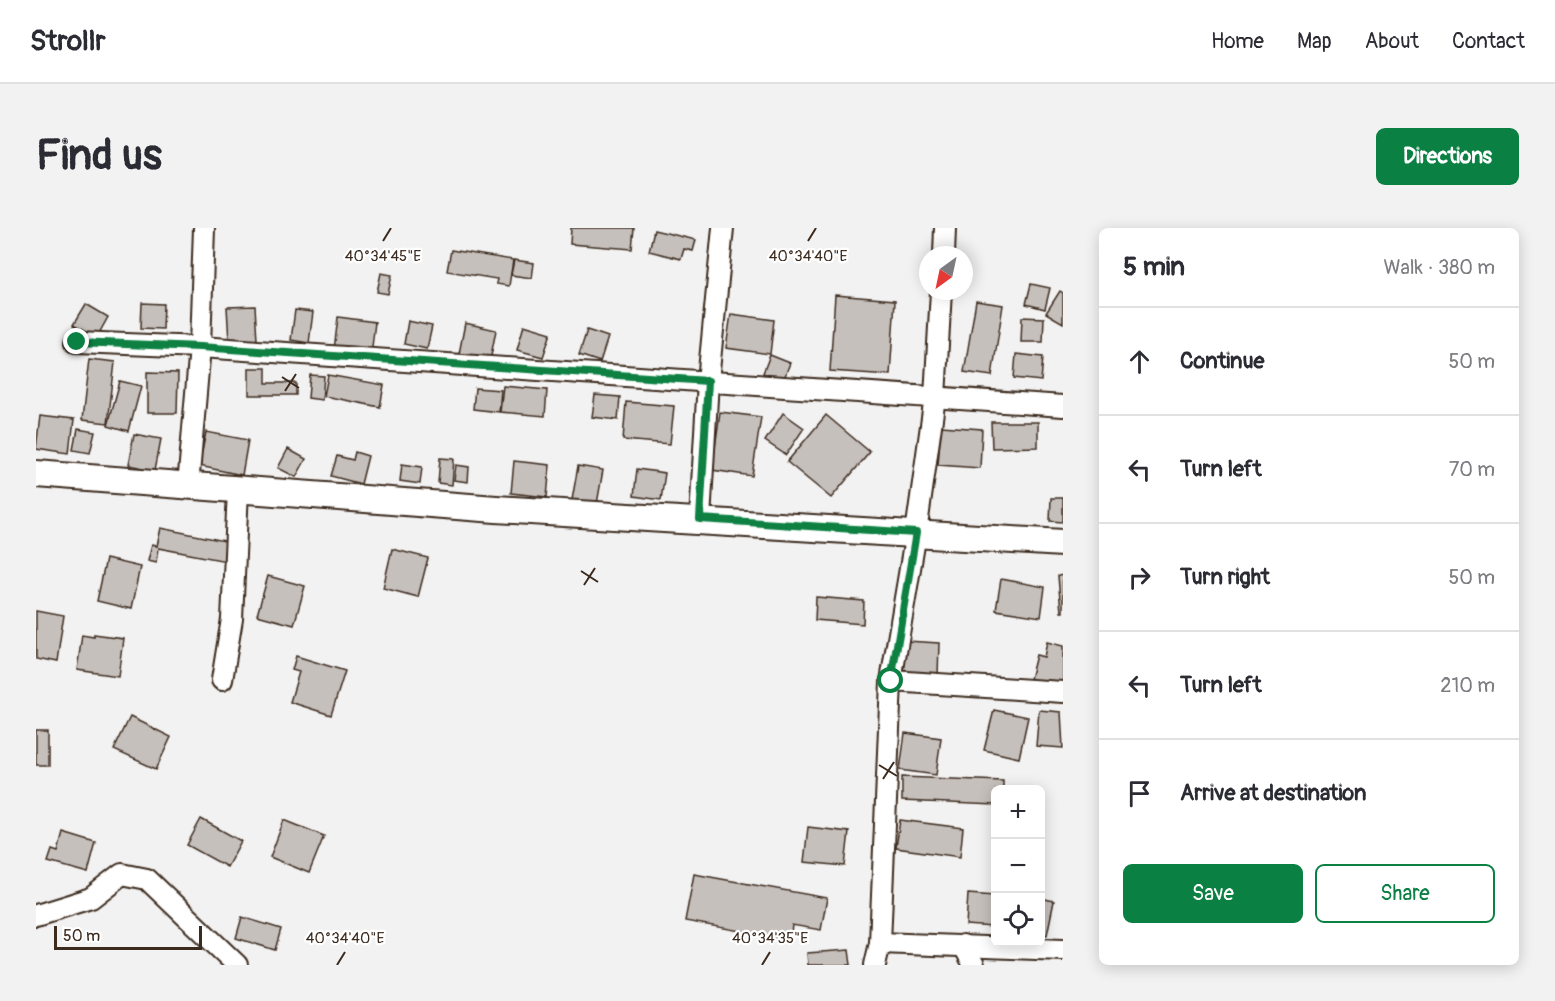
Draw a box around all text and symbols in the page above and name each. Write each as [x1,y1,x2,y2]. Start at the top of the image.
text: Strollr [30,24,105,59]
text: Home [1211,28,1264,55]
text: Map [1297,28,1332,55]
text: About [1365,28,1419,55]
text: Contact [1452,28,1525,55]
button: Directions [1376,128,1519,185]
text: Find us [36,130,162,182]
north arrow [919,246,973,300]
text: 40°34'45"E [345,247,421,266]
text: 40°34'40"E [769,247,847,266]
text: 5 min [1123,251,1185,283]
text: Walk · 380 m [1383,255,1495,280]
route end [63,328,89,354]
icon: ahead [1123,345,1156,378]
text: Continue [1180,347,1264,375]
text: 50 m [1448,349,1495,374]
icon: left [1123,453,1156,486]
text: Turn left [1180,455,1262,483]
text: 70 m [1449,457,1495,482]
icon: right [1123,561,1156,594]
text: Turn right [1180,563,1270,591]
text: 50 m [1448,565,1495,590]
route start [877,667,903,693]
icon: left [1123,669,1156,702]
text: Turn left [1180,671,1262,699]
text: 210 m [1440,673,1495,698]
icon: arrive [1123,777,1156,810]
text: Arrive at destination [1180,779,1366,807]
map controls [991,785,1045,947]
button: + [991,785,1045,839]
button: − [991,839,1045,893]
button: Save [1123,864,1303,923]
button: Share [1315,864,1495,923]
button: locate [991,893,1045,947]
scale bar [54,923,202,950]
text: 50 m [63,926,100,946]
text: 40°34'40"E [306,929,384,948]
text: 40°34'35"E [732,929,808,948]

